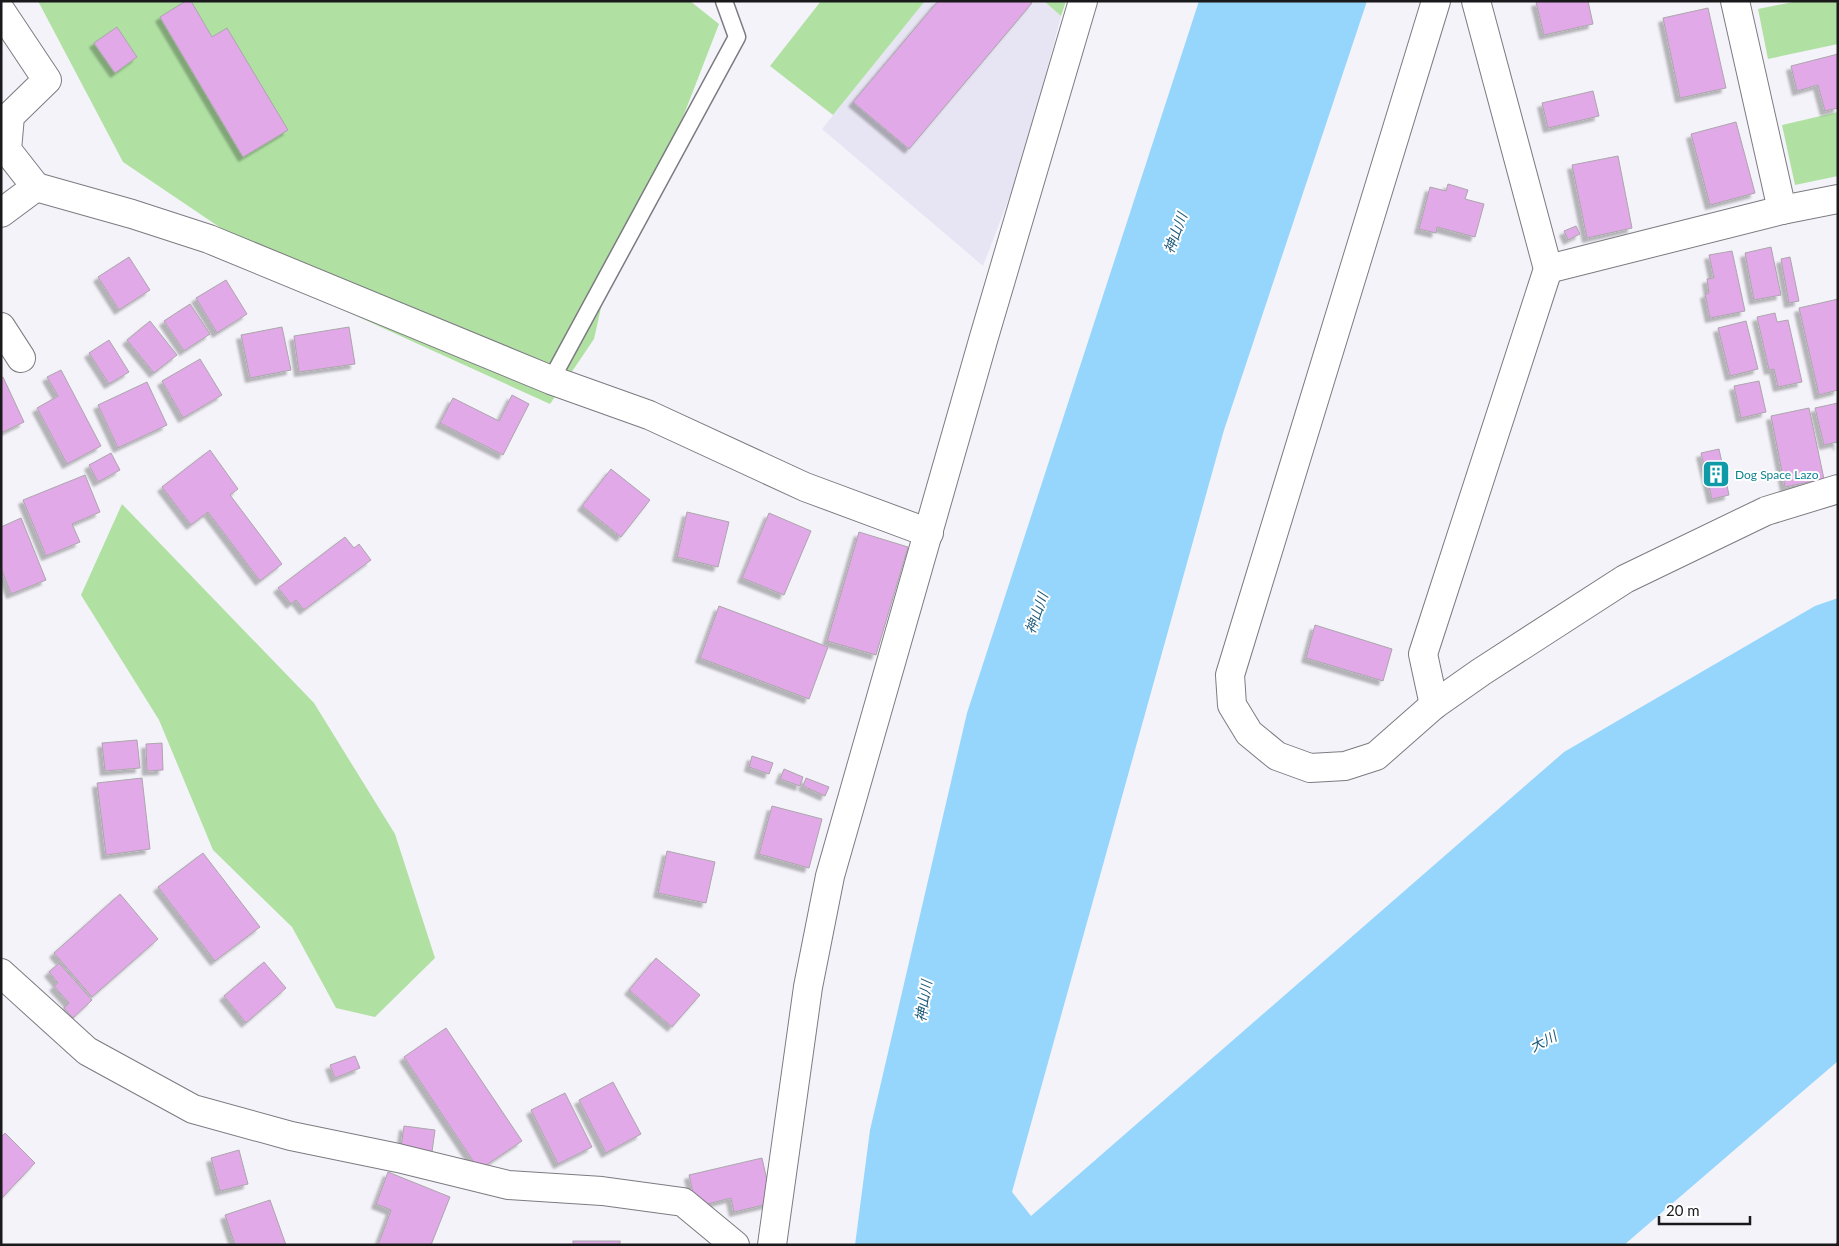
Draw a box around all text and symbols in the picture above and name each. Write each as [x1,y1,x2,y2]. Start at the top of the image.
water label: 神山川 [1160,208,1191,256]
building icon: Dog Space Lazo [1701,459,1731,489]
place label: Dog Space Lazo [1735,467,1819,482]
water label: 神山川 [1021,588,1052,636]
water label: 神山川 [911,977,935,1023]
water label: 大川 [1527,1026,1561,1055]
scale bar [1659,1194,1750,1226]
text: 20 m [1666,1201,1700,1219]

